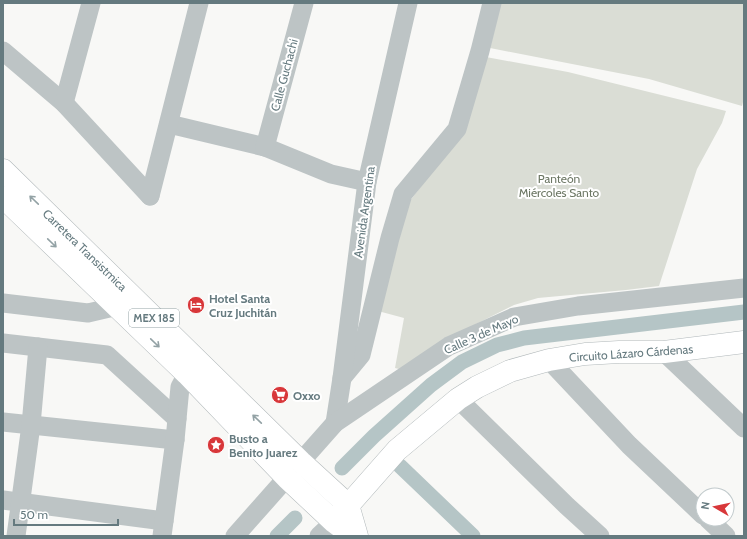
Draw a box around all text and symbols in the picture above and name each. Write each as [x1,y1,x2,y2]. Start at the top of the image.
street label: Calle Guchachi [267,37,301,113]
street label: Avenida Argentina [350,165,378,259]
park label: Panteón Miércoles Santo [519,171,600,200]
one-way arrow [29,195,39,205]
street label: Carretera Transistmica [40,206,130,294]
one-way arrow [47,238,57,248]
place label: Hotel Santa Cruz Juchitán [209,291,277,320]
hotel icon: Hotel Santa Cruz Juchitán [186,295,206,315]
road number: MEX 185 [129,309,179,327]
street label: Calle 3 de Mayo [441,311,521,357]
one-way arrow [150,338,160,348]
street label: Circuito Lázaro Cárdenas [568,341,694,365]
supermarket icon: Oxxo [270,385,290,405]
place label: Oxxo [293,388,321,403]
one-way arrow [252,414,262,423]
place label: Busto a Benito Juarez [229,431,298,460]
place icon: Busto a Benito Juarez [206,435,226,455]
north arrow [695,487,735,527]
text: N [698,500,713,510]
scale bar [14,501,118,527]
text: 50 m [20,507,48,522]

